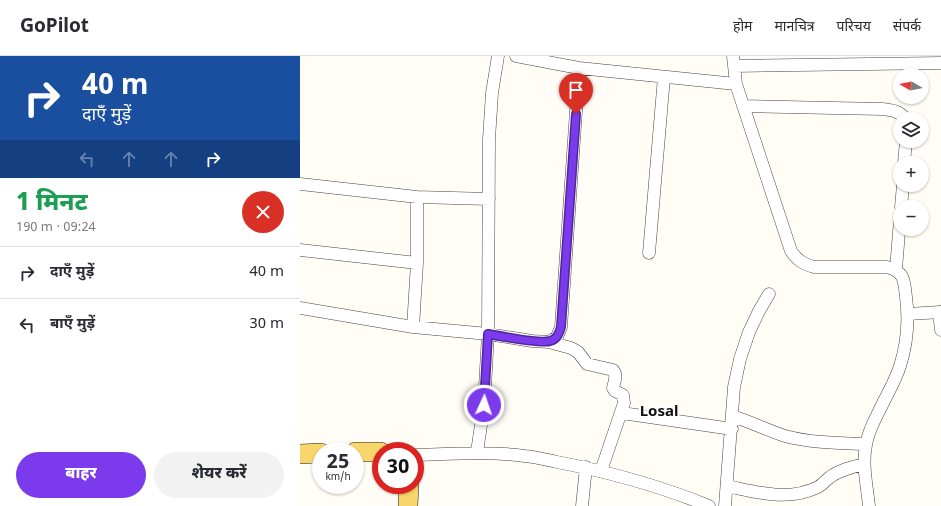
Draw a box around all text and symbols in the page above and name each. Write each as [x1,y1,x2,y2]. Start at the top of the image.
text: GoPilot [20,15,89,40]
text: होम [733,18,752,37]
text: मानचित्र [774,18,815,37]
text: परिचय [837,18,871,37]
text: संपर्क [893,18,921,37]
north arrow [893,68,929,104]
map controls [893,68,929,236]
text: 40 m [82,69,148,105]
icon: right [16,72,68,124]
pin [559,73,593,114]
icon: arrive [565,79,587,101]
text: दाएँ मुड़ें [82,104,131,127]
button: layers [893,112,929,148]
icon: left [76,148,98,170]
icon: ahead [118,148,140,170]
icon: ahead [160,148,182,170]
icon: right [202,148,224,170]
button: + [893,156,929,192]
text: 1 मिनट [16,188,88,220]
button: close [242,191,284,233]
button: − [893,200,929,236]
text: 190 m · 09:24 [16,219,96,236]
icon: right [16,262,38,284]
text: दाएँ मुड़ें [50,263,94,282]
text: 40 m [250,263,284,282]
icon: left [16,314,38,336]
text: बाएँ मुड़ें [50,315,95,334]
text: 30 m [250,315,284,334]
position arrow [463,384,505,426]
district label: Losal [640,403,678,422]
speed limit sign: 30 [372,442,424,494]
text: 25 [327,450,349,476]
button: बाहर [16,452,146,498]
button: शेयर करें [154,452,284,498]
text: km/h [325,471,351,484]

